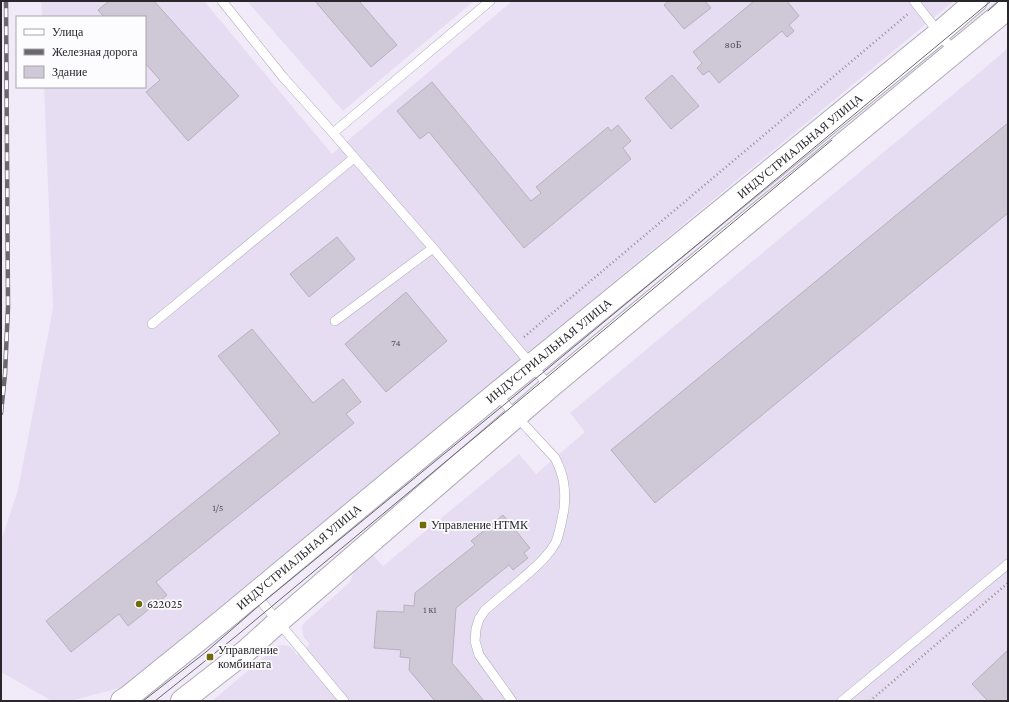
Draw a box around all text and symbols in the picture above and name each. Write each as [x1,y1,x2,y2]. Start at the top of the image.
legend [16,16,146,88]
text: Улица [52,25,84,39]
house number: 80Б [725,39,742,50]
text: Железная дорога [52,45,138,59]
text: Здание [52,65,87,79]
street label: ИНДУСТРИАЛЬНАЯ УЛИЦА [734,91,866,201]
street label: ИНДУСТРИАЛЬНАЯ УЛИЦА [483,296,615,406]
house number: 74 [391,337,401,348]
street label: ИНДУСТРИАЛЬНАЯ УЛИЦА [234,501,364,613]
house number: 1/5 [212,502,224,513]
place label: Управление НТМК [431,518,529,532]
marker: Управление НТМК [418,520,428,530]
place label: 622025 [147,597,182,611]
marker: 622025 [134,599,144,609]
house number: 1 к1 [423,604,437,615]
place label: Управление комбината [218,643,278,671]
marker: Управление комбината [205,652,215,662]

